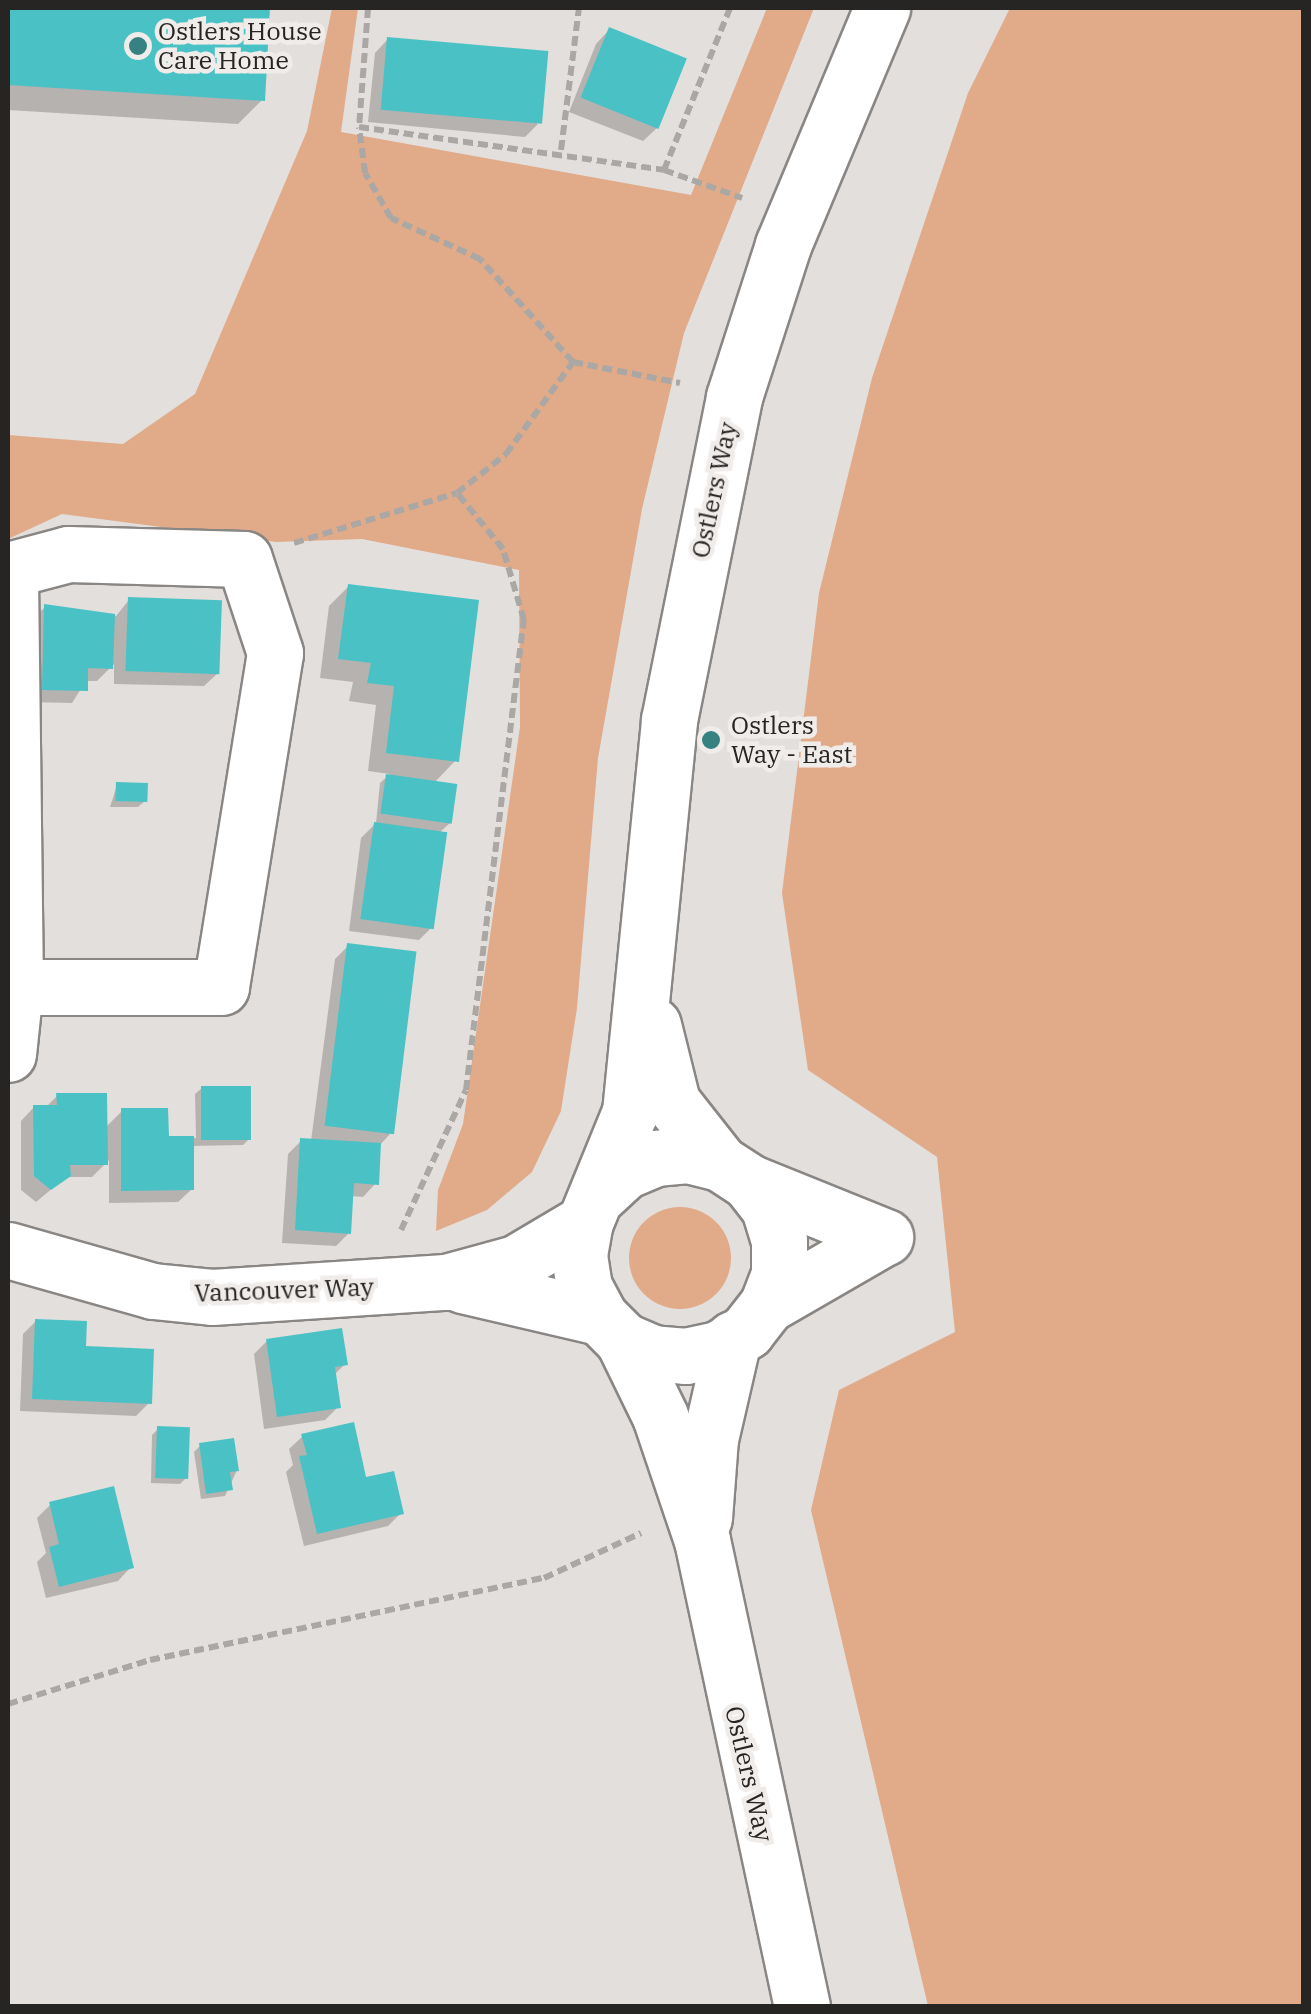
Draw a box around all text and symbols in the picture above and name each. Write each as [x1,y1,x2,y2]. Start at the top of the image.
place label: Ostlers House Care Home [158,17,322,76]
marker: Ostlers House Care Home [127,35,149,57]
street label: Ostlers Way [685,419,743,561]
place label: Ostlers Way - East [731,711,852,770]
marker: Ostlers Way - East [700,729,722,751]
street label: Vancouver Way [194,1272,374,1308]
street label: Ostlers Way [719,1703,779,1845]

